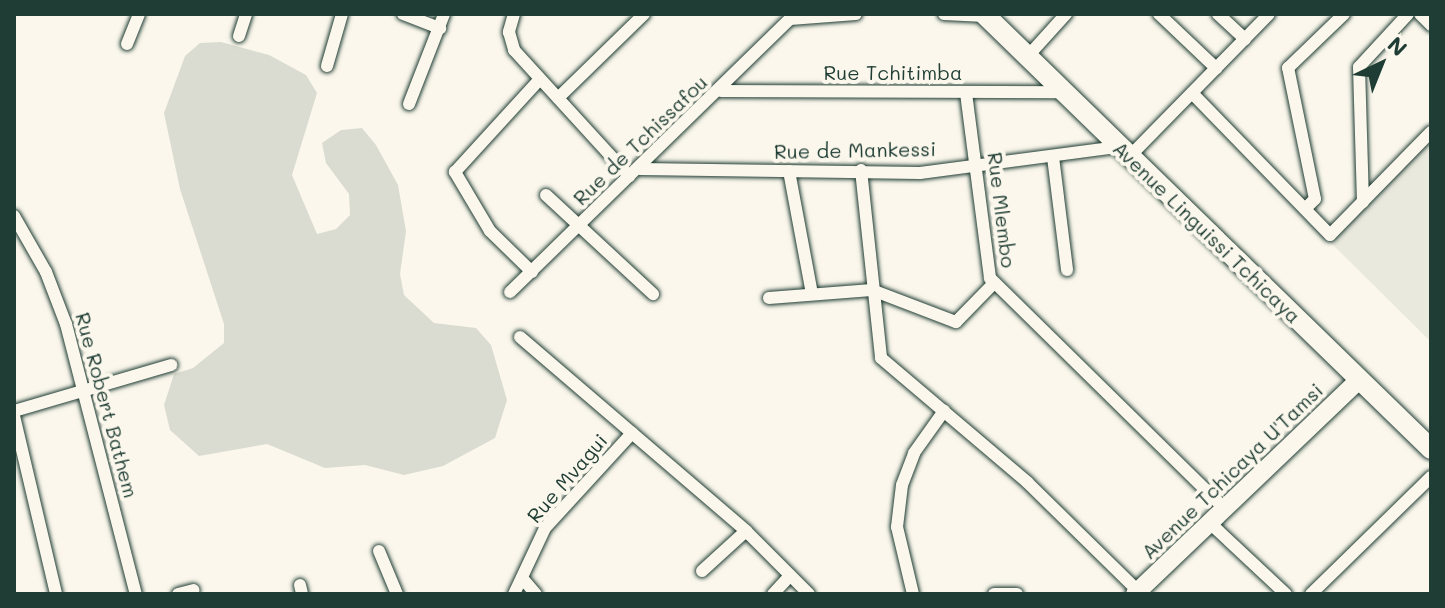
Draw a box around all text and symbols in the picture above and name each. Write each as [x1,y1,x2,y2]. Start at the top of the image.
north arrow [1341,24,1421,104]
text: N [1382,30,1414,62]
street label: Rue Tchitimba [824,60,962,84]
street label: Rue de Tchissafou [568,70,712,210]
street label: Avenue Linguissi Tchicaya [1108,136,1306,328]
street label: Rue de Mankessi [774,137,936,163]
street label: Rue Mlembo [983,151,1021,269]
street label: Rue Robert Bathem [71,310,143,500]
street label: Avenue Tchicaya U'Tamsi [1136,378,1328,564]
street label: Rue Mvagui [522,429,612,527]

